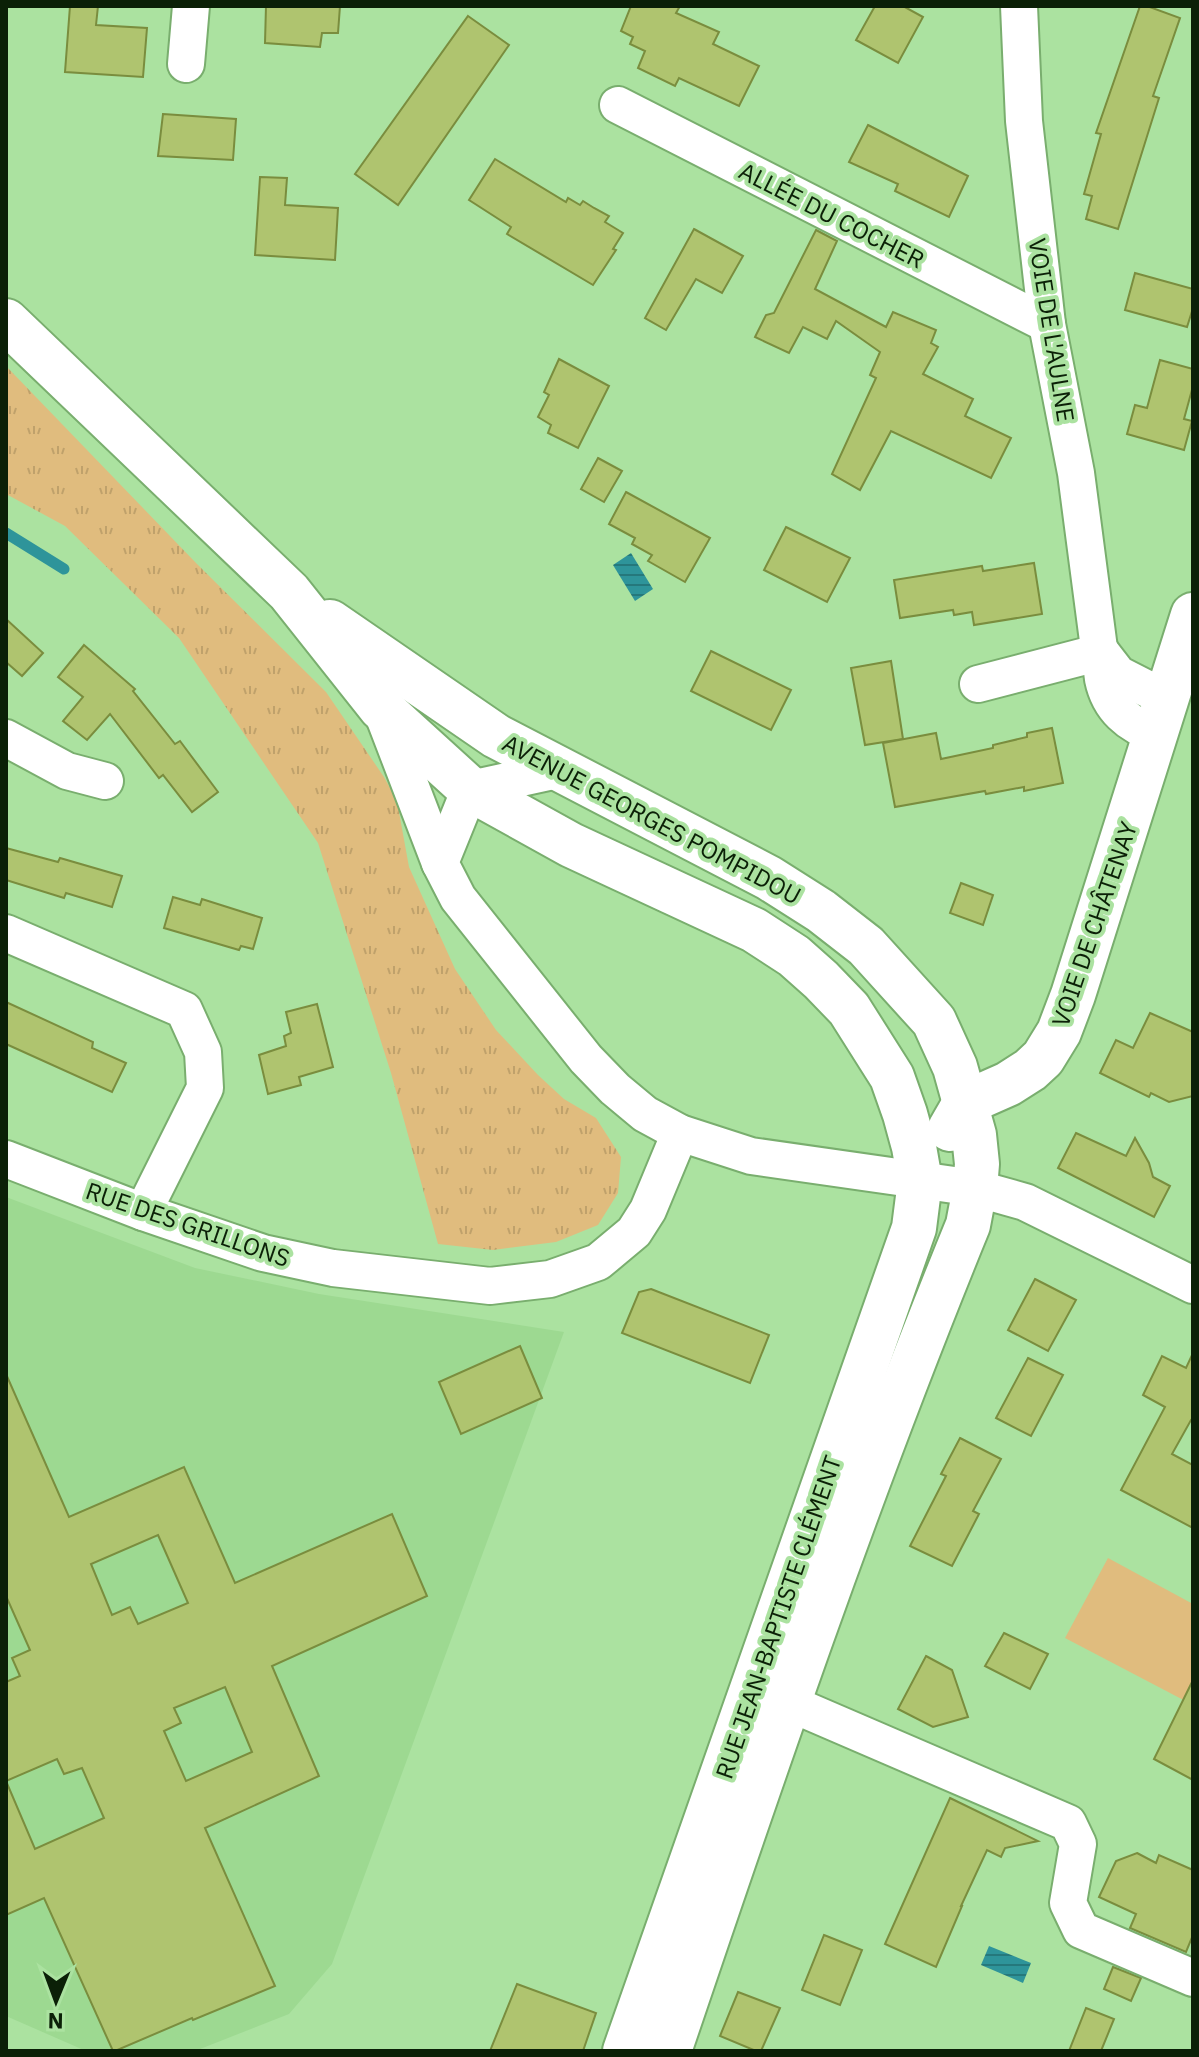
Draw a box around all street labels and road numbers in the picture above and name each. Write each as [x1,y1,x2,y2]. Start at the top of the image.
street label: ALLÉE DU COCHER [734,154,930,276]
street label: VOIE DE L'AULNE [1022,236,1082,424]
street label: AVENUE GEORGES POMPIDOU [497,727,807,911]
street label: VOIE DE CHÂTENAY [1044,817,1144,1031]
street label: RUE DES GRILLONS [82,1174,294,1274]
street label: RUE JEAN-BAPTISTE CLÉMENT [708,1451,849,1783]

